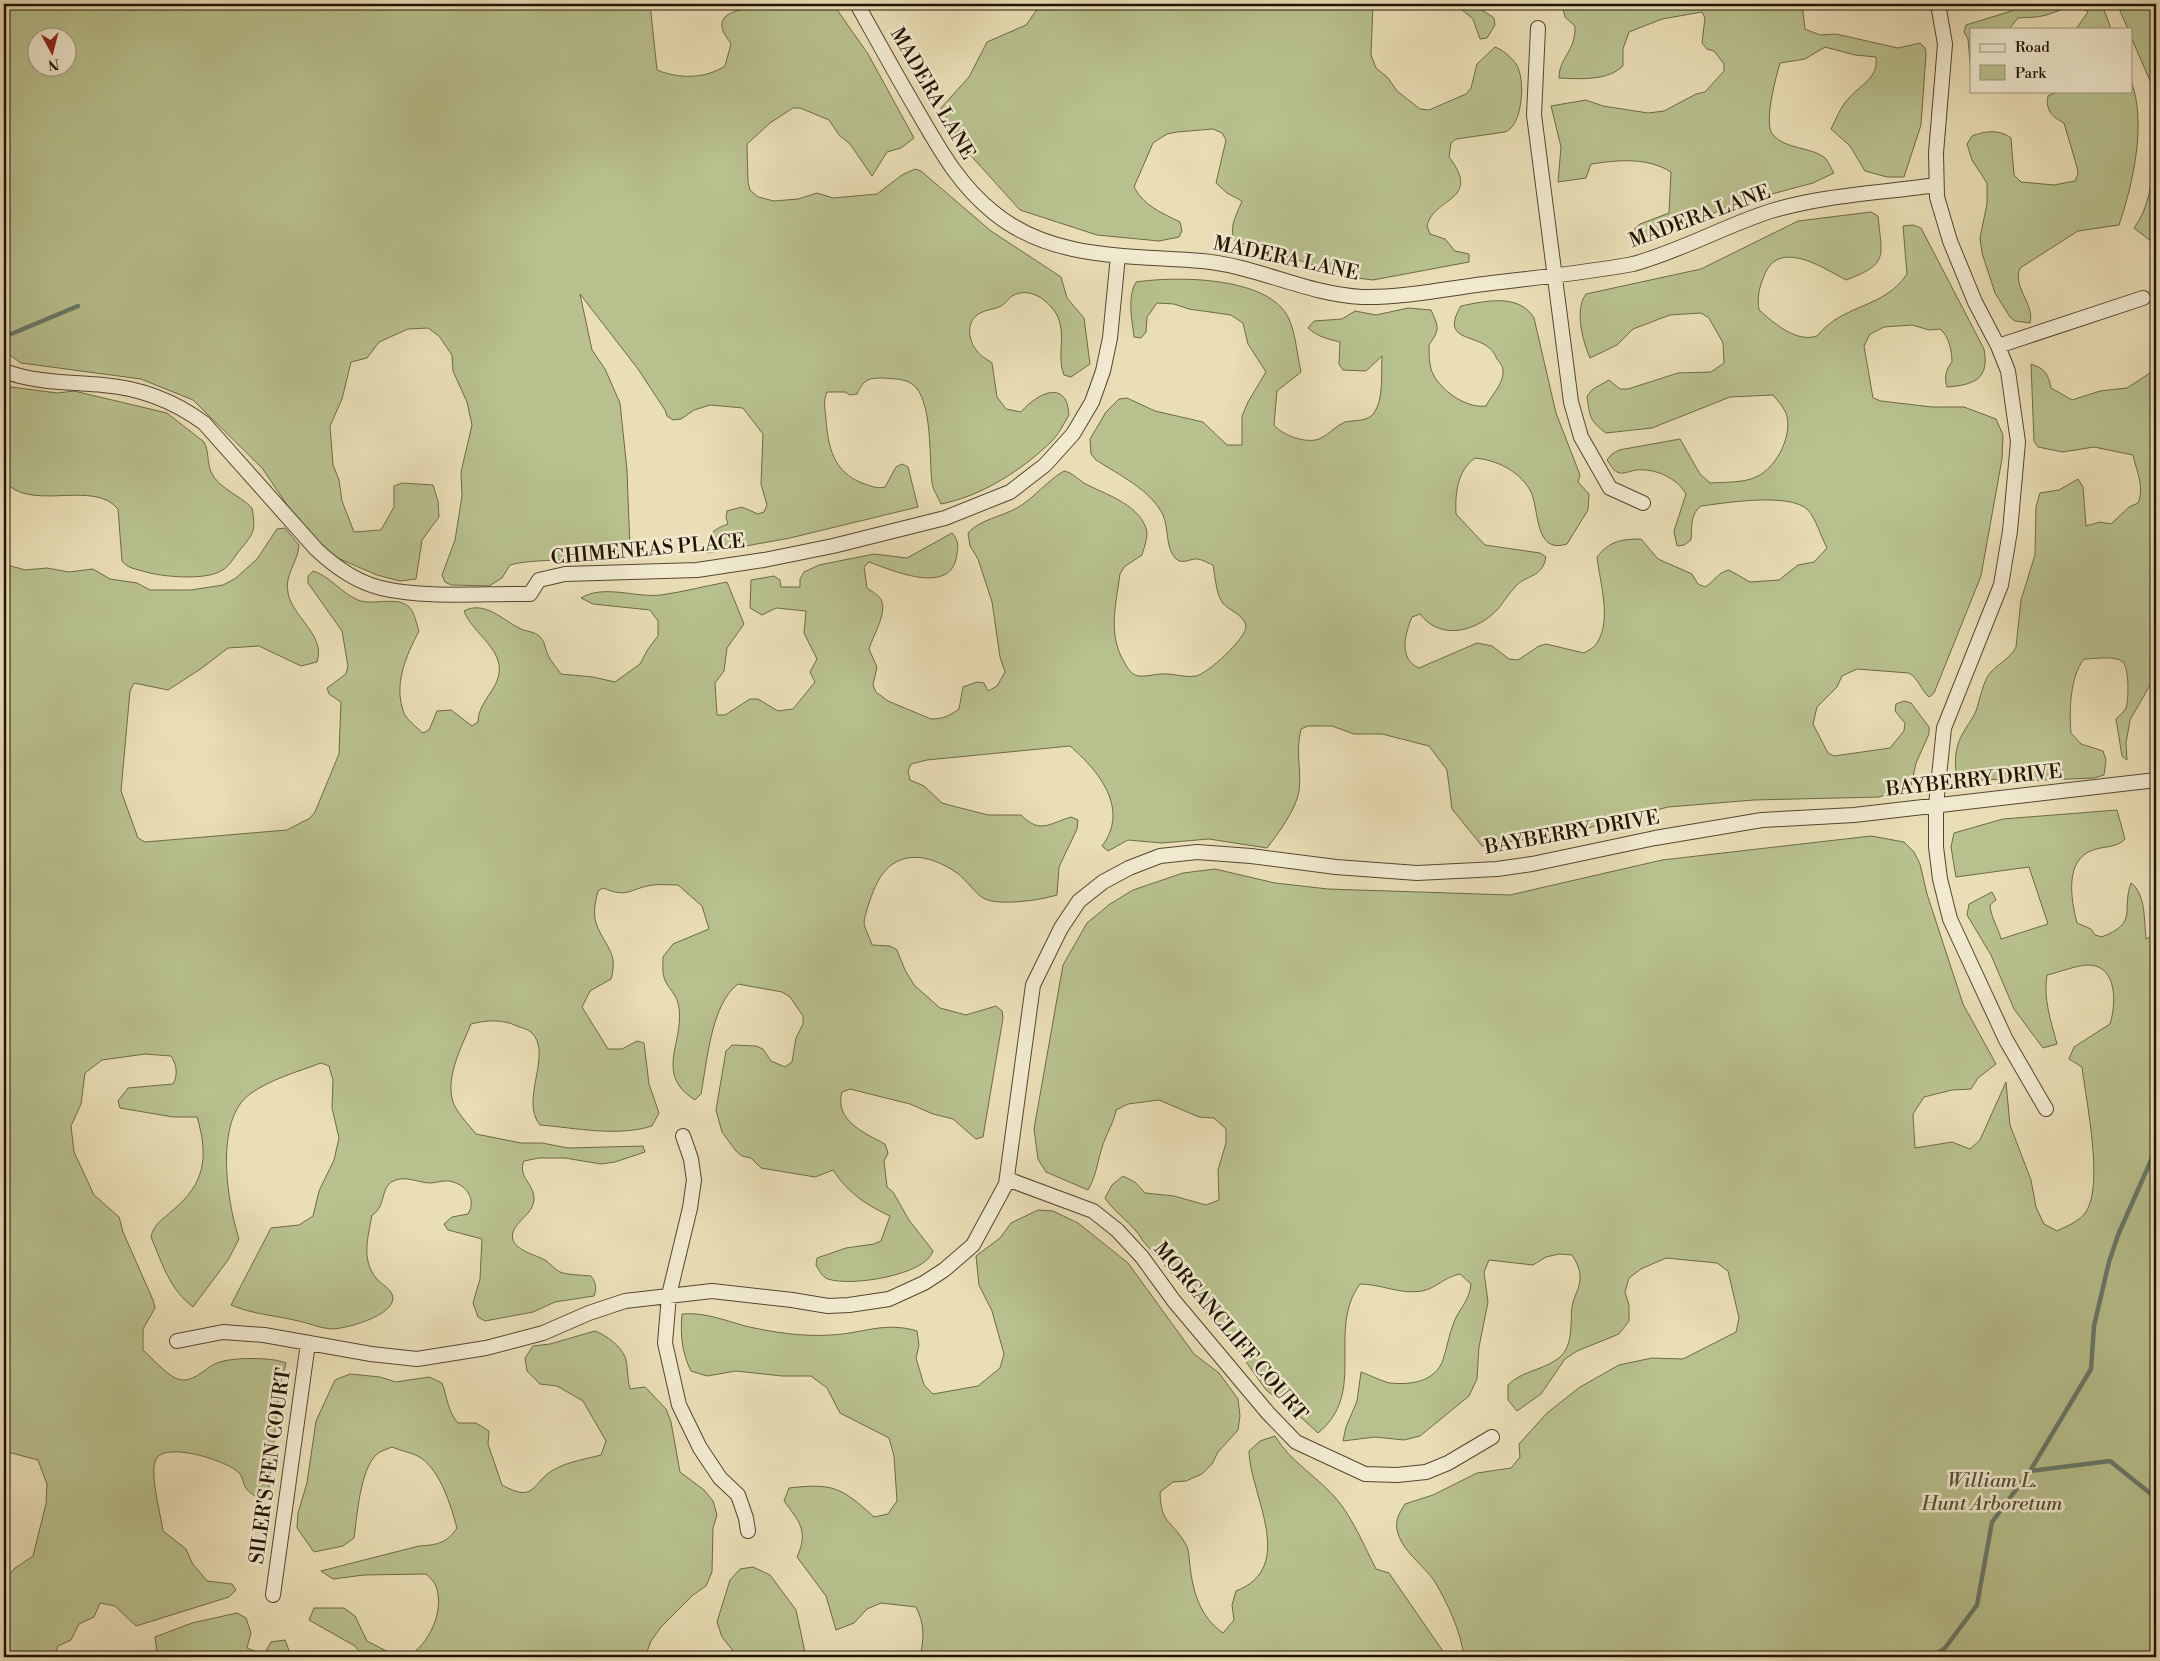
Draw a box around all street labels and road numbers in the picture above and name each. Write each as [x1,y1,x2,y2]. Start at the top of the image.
street label: MADERA LANE [884,23,980,165]
street label: MADERA LANE [1626,180,1774,254]
street label: MADERA LANE [1211,231,1361,287]
street label: CHIMENEAS PLACE [550,529,746,571]
street label: BAYBERRY DRIVE [1884,759,2063,803]
street label: BAYBERRY DRIVE [1482,805,1661,861]
street label: MORGANCLIFF COURT [1148,1237,1312,1427]
street label: SILER'S FEN COURT [245,1366,297,1566]

